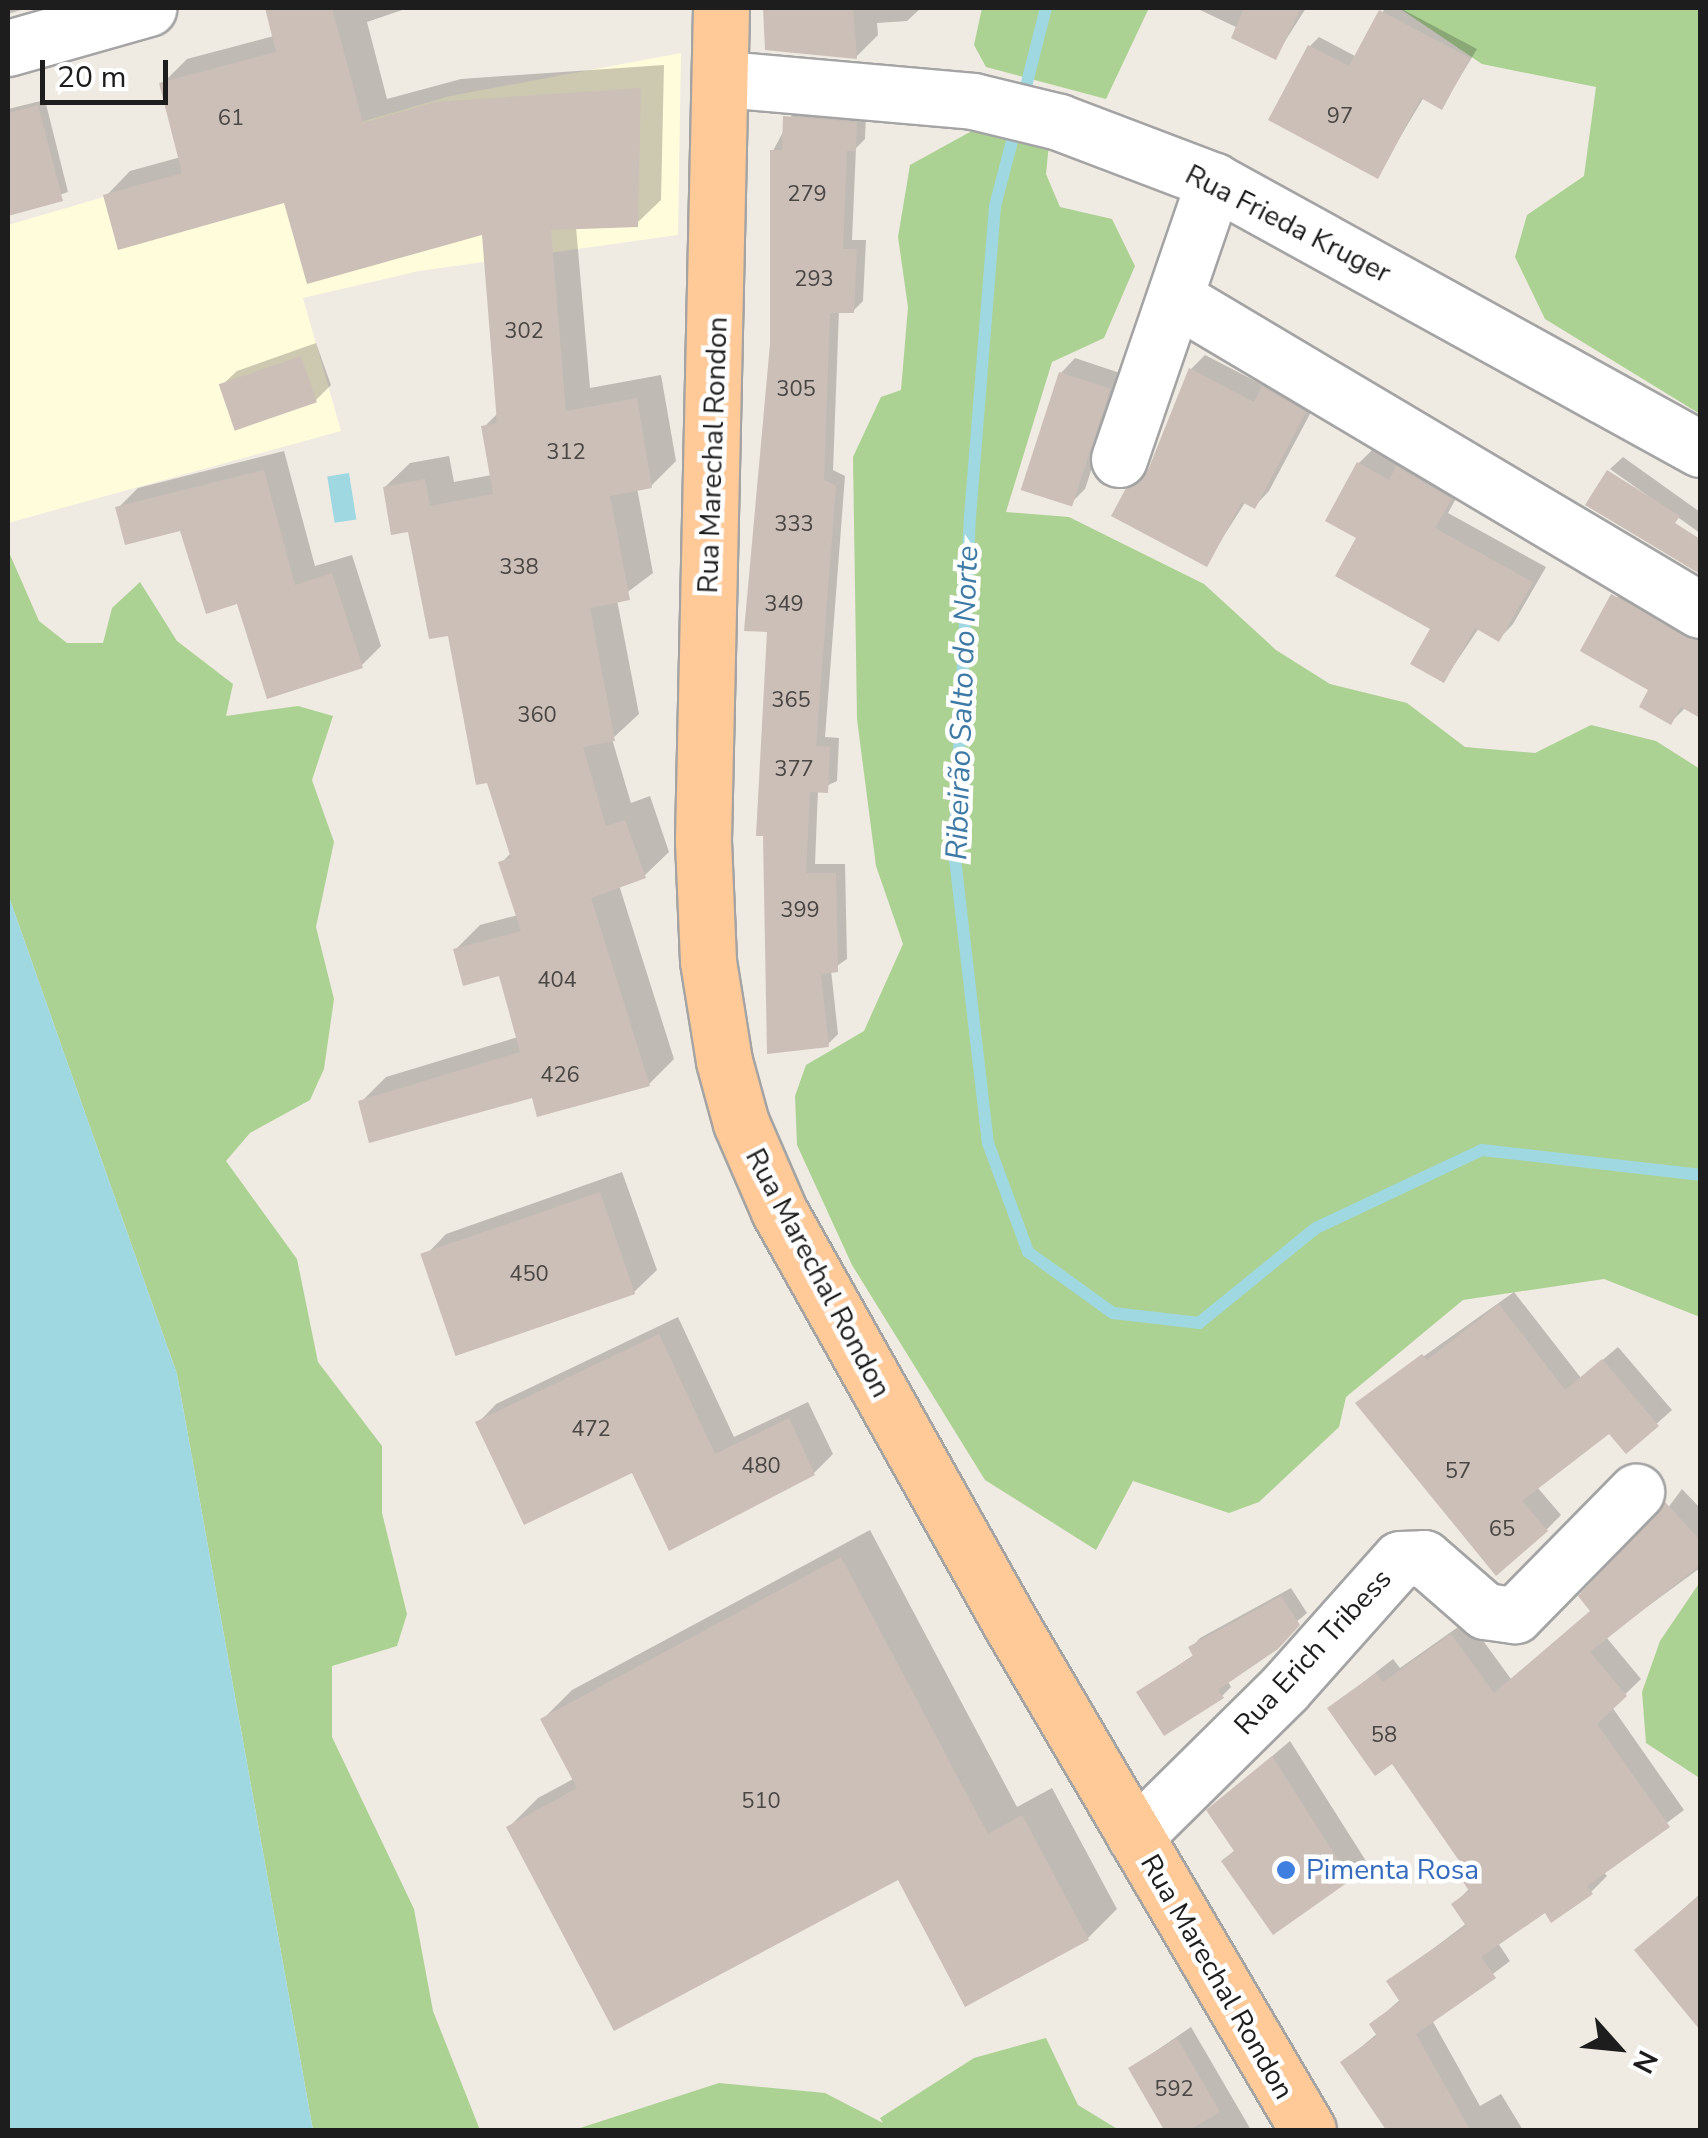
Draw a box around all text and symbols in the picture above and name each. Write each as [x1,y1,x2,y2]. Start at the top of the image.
scale bar [45,40,172,102]
text: 20 m [57,57,126,98]
house number: 97 [1327,104,1353,130]
house number: 61 [218,106,244,132]
street label: Rua Frieda Kruger [1180,158,1396,290]
house number: 279 [787,182,827,208]
house number: 293 [794,267,834,293]
street label: Rua Marechal Rondon [691,316,735,594]
house number: 302 [504,319,544,345]
house number: 305 [776,377,816,403]
house number: 312 [546,440,586,466]
house number: 333 [774,512,814,538]
water label: Ribeirão Salto do Norte [940,545,986,861]
house number: 338 [499,555,539,581]
house number: 349 [764,592,804,618]
house number: 365 [771,688,811,714]
house number: 360 [517,703,557,729]
house number: 377 [774,757,814,783]
house number: 399 [780,898,820,924]
house number: 404 [537,968,577,994]
house number: 426 [540,1063,580,1089]
street label: Rua Marechal Rondon [738,1143,898,1403]
house number: 450 [509,1262,549,1288]
house number: 472 [571,1417,611,1443]
house number: 480 [741,1454,781,1480]
house number: 57 [1445,1459,1471,1485]
house number: 65 [1489,1517,1515,1543]
street label: Rua Erich Tribess [1227,1562,1399,1742]
house number: 58 [1371,1723,1397,1749]
house number: 510 [741,1789,781,1815]
street label: Rua Marechal Rondon [1133,1849,1301,2105]
place label: Pimenta Rosa [1306,1853,1479,1887]
marker: Pimenta Rosa [1275,1859,1297,1881]
north arrow [1568,1998,1668,2098]
text: N [1623,2044,1666,2080]
house number: 592 [1154,2077,1194,2103]

